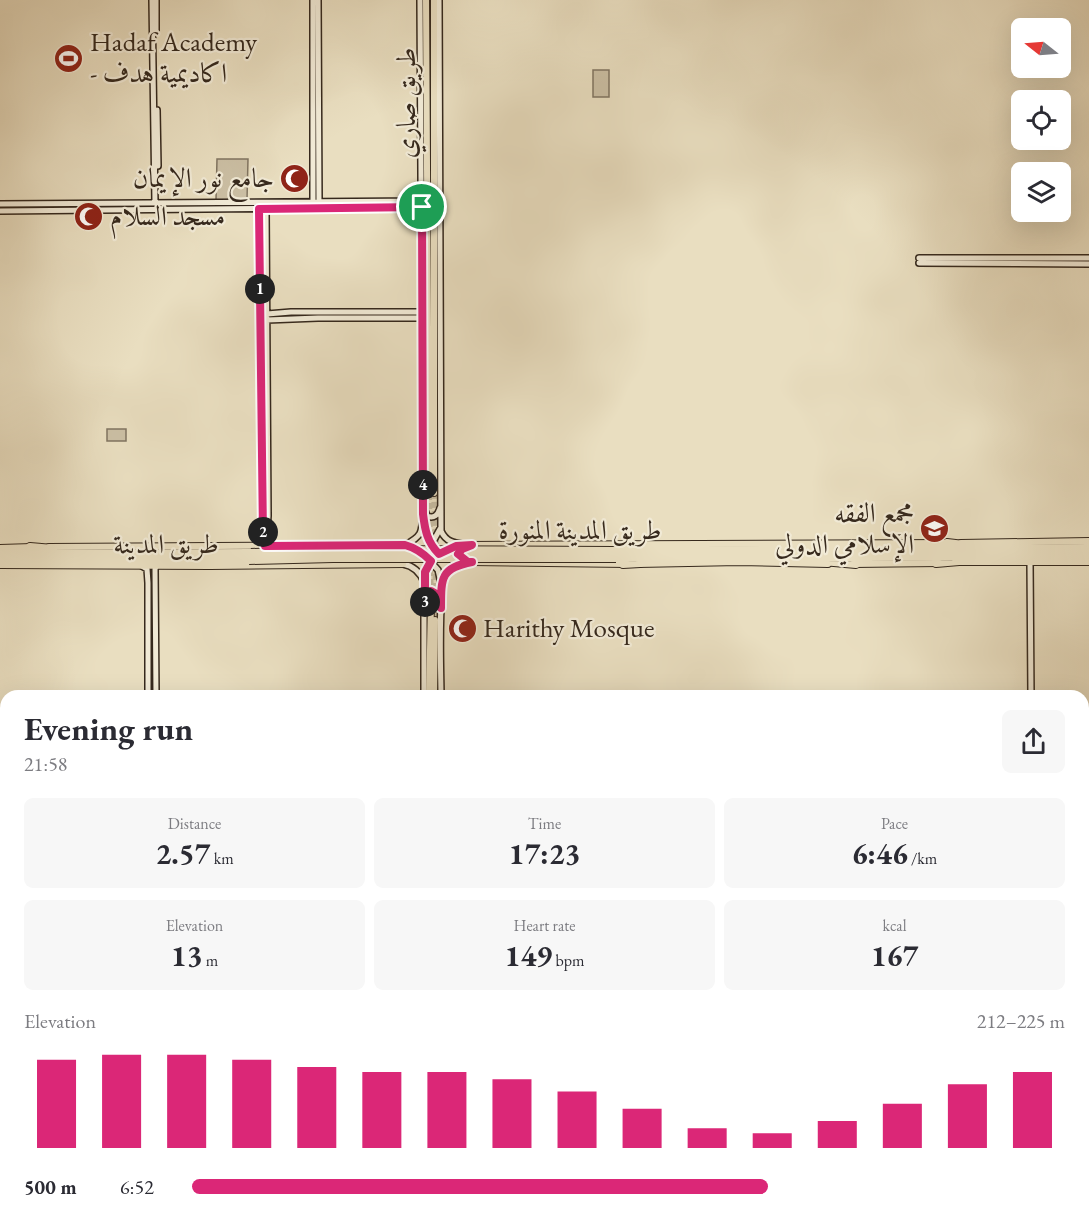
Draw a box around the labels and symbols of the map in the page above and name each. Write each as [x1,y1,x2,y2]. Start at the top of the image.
north arrow [1011,18,1071,78]
place label: Hadaf Academy - اكاديمية هدف [90,24,257,90]
sports icon: Hadaf Academy - اكاديمية هدف [53,42,85,74]
street label: طريق صاري [388,47,427,159]
place label: جامع نور الإيمان [133,160,274,202]
mosque icon: جامع نور الإيمان [279,162,311,194]
pin [396,181,447,232]
place label: مسجد السلام [110,198,225,239]
mosque icon: مسجد السلام [73,200,105,232]
pin: 1 [245,274,275,304]
pin: 4 [408,470,438,500]
place label: مجمع الفقه الإسلامي الدولي [775,495,914,566]
street label: طريق المدينة المنورة [498,512,662,547]
school or university icon: مجمع الفقه الإسلامي الدولي [919,513,951,545]
pin: 2 [248,517,278,547]
street label: طريق المدينة [113,526,219,561]
pin: 3 [410,587,440,617]
place label: Harithy Mosque [483,610,655,645]
mosque icon: Harithy Mosque [446,612,478,644]

